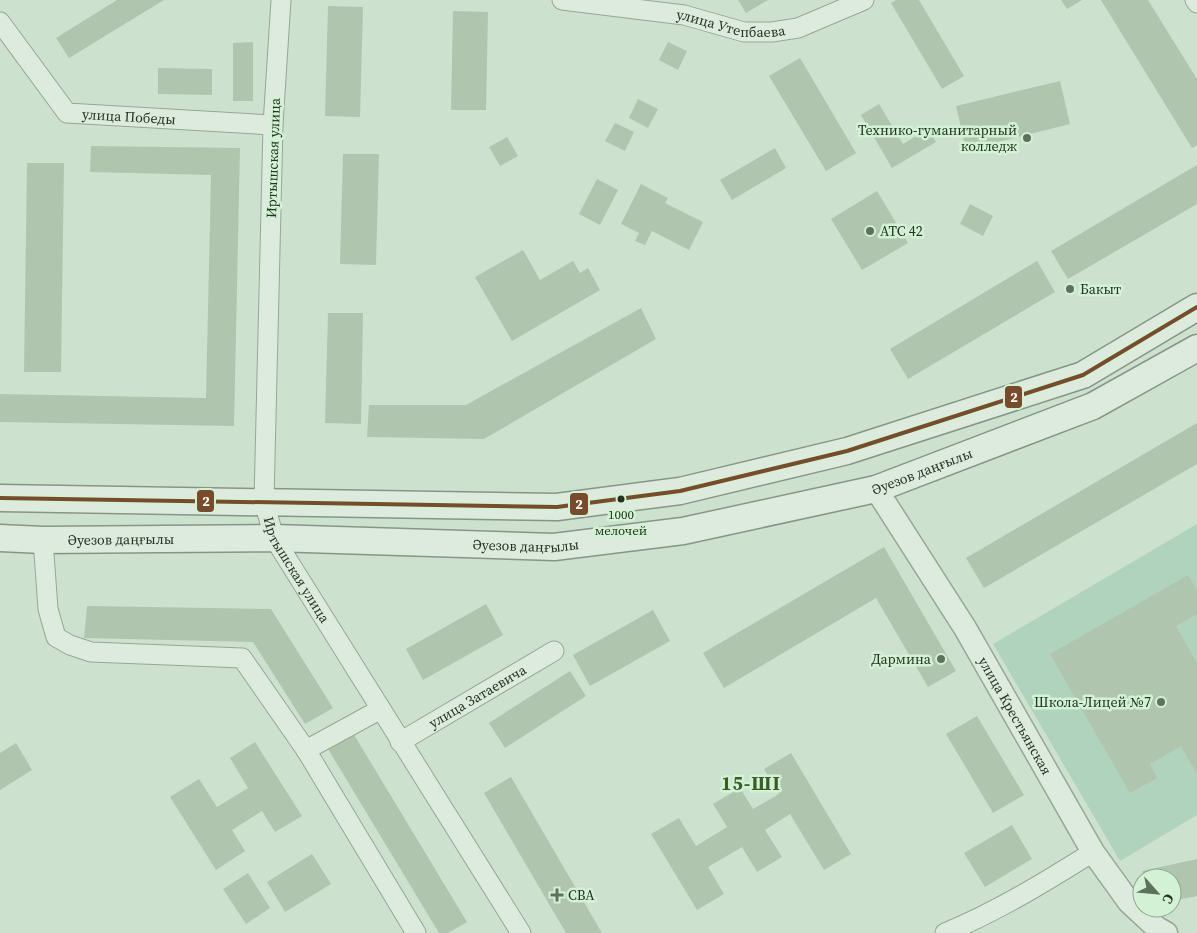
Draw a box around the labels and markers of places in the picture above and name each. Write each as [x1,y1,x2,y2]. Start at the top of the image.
place label: Технико-гуманитарный колледж [858,120,1017,156]
marker: Технико-гуманитарный колледж [1021,132,1033,144]
place label: АТС 42 [880,221,923,241]
marker: АТС 42 [864,225,876,237]
place label: Бакыт [1080,279,1122,299]
marker: Бакыт [1064,283,1076,295]
marker: 1000 мелочей [616,494,626,504]
place label: 1000 мелочей [595,506,647,539]
place label: Дармина [871,649,932,669]
marker: Дармина [935,653,947,665]
place label: Школа-Лицей №7 [1034,692,1151,712]
marker: Школа-Лицей №7 [1155,696,1167,708]
place label: СВА [568,885,595,905]
marker: СВА [550,888,564,902]

